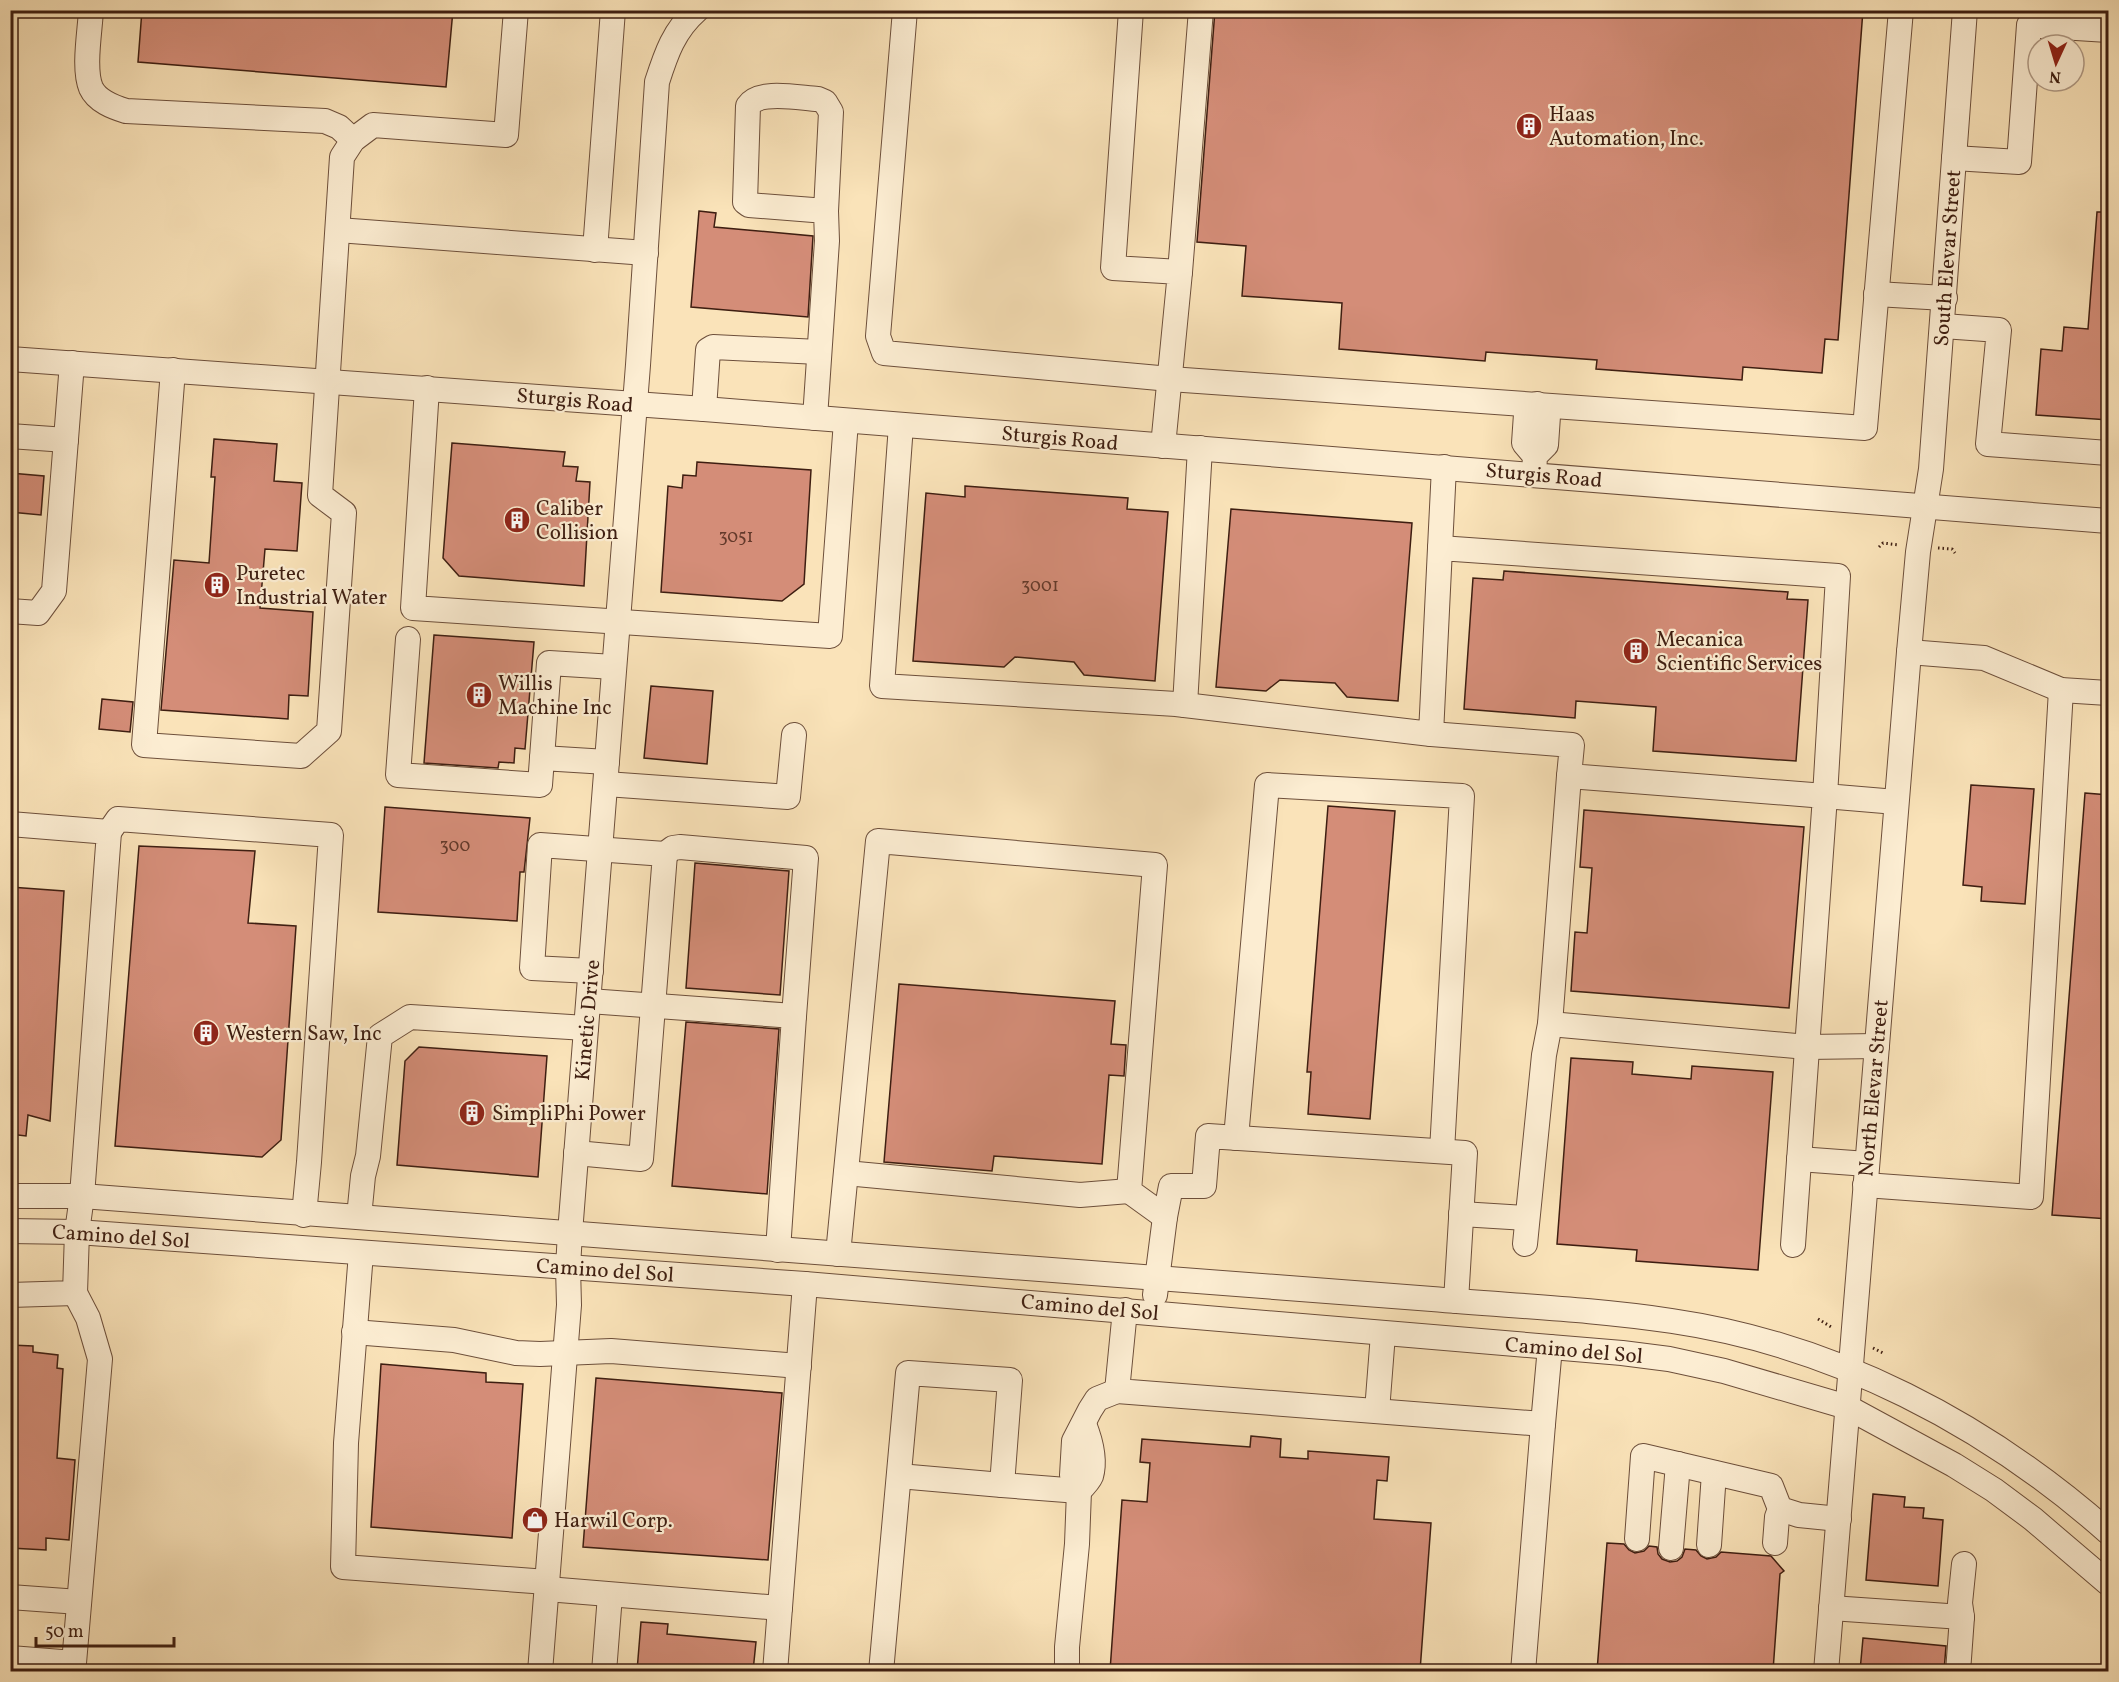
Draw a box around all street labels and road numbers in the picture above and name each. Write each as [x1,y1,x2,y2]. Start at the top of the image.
street label: South Elevar Street [1928,169,1969,347]
street label: Sturgis Road [515,382,635,421]
street label: Sturgis Road [1000,420,1120,459]
street label: Sturgis Road [1484,457,1604,496]
street label: Kinetic Drive [569,958,608,1082]
street label: North Elevar Street [1852,998,1897,1178]
street label: Camino del Sol [51,1218,191,1257]
street label: Camino del Sol [535,1252,675,1291]
street label: Camino del Sol [1020,1288,1160,1329]
street label: Camino del Sol [1504,1331,1644,1372]

